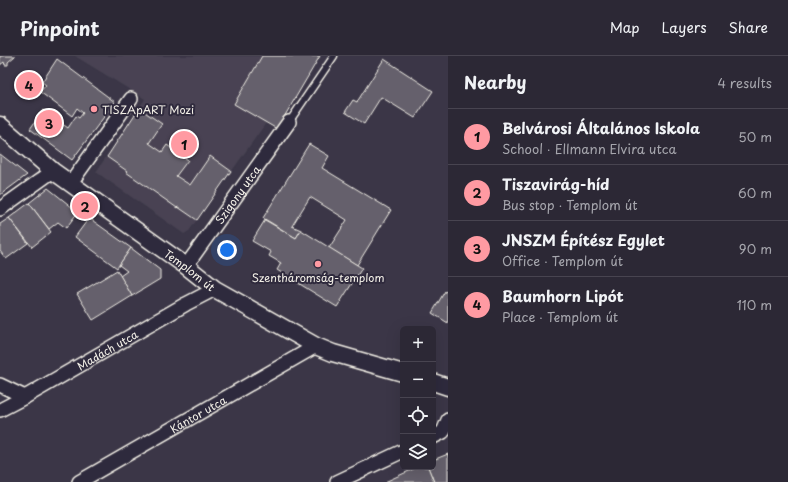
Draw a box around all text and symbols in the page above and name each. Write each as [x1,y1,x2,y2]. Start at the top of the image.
text: Pinpoint [20,14,100,42]
text: Map [610,17,640,38]
text: Layers [662,17,707,38]
text: Share [729,17,768,38]
text: Nearby [464,69,526,95]
pin: 4 [16,70,42,100]
text: 4 results [718,73,772,92]
place label: TISZApART Mozi [102,101,194,118]
marker: TISZApART Mozi [89,104,99,114]
pin: 3 [36,108,62,138]
text: Belvárosi Általános Iskola [502,116,700,139]
text: 1 [474,127,480,146]
text: 50 m [738,127,772,146]
pin: 1 [171,129,197,159]
text: School · Ellmann Elvira utca [502,139,677,158]
street label: Szigony utca [210,162,264,227]
text: Tiszavirág-híd [502,172,609,195]
text: 2 [472,183,482,202]
text: 60 m [738,183,772,202]
pin: 2 [72,191,98,221]
text: Bus stop · Templom út [502,195,638,214]
text: JNSZM Építész Egylet [502,228,665,251]
text: 3 [473,239,481,258]
text: 90 m [739,239,772,258]
your location [217,240,237,260]
street label: Templom út [161,245,219,295]
text: Office · Templom út [502,251,623,270]
marker: Szentháromság-templom [313,259,323,269]
place label: Szentháromság-templom [252,269,384,286]
text: Baumhorn Lipót [502,284,624,307]
text: 4 [473,295,481,314]
text: 110 m [737,295,772,314]
text: Place · Templom út [502,307,618,326]
street label: Madách utca [73,325,141,374]
map controls [400,326,436,470]
button: + [400,326,436,362]
button: − [400,362,436,398]
street label: Kántor utca [167,391,229,437]
button: locate [400,398,436,434]
button: layers [400,434,436,470]

